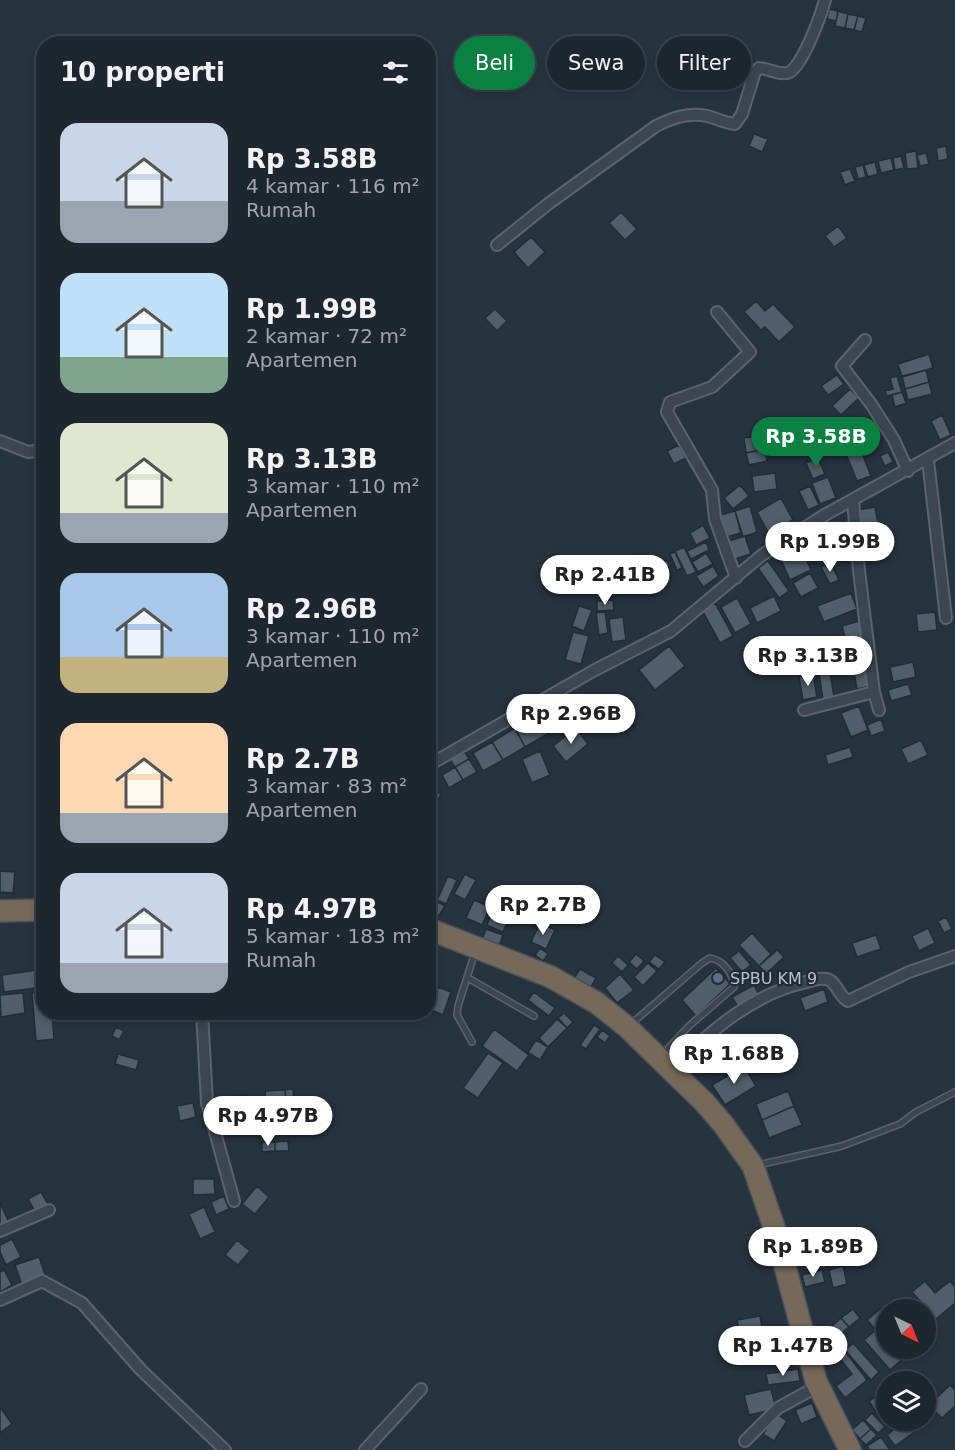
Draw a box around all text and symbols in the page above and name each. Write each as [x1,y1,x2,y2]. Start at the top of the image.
chip: Beli [454,36,535,90]
chip: Sewa [547,36,645,90]
chip: Filter [657,36,751,90]
icon: filters [379,56,412,89]
text: 10 properti [60,57,225,87]
text: Rp 3.58B [246,144,378,174]
icon: home [108,147,180,219]
text: 4 kamar · 116 m² [246,174,420,198]
text: Rumah [246,198,316,222]
text: Rp 1.99B [246,294,378,324]
icon: home [108,297,180,369]
text: 2 kamar · 72 m² [246,324,407,348]
text: Apartemen [246,348,357,372]
pin: Rp 3.58B [754,417,878,468]
text: Rp 3.58B [765,424,867,448]
text: Rp 3.13B [246,444,378,474]
icon: home [108,447,180,519]
text: 3 kamar · 110 m² [246,474,420,498]
text: Apartemen [246,498,357,522]
pin: Rp 1.99B [768,522,892,573]
text: Rp 1.99B [779,529,881,553]
pin: Rp 2.41B [543,555,667,606]
text: Rp 2.41B [554,562,656,586]
text: Rp 2.96B [246,594,378,624]
icon: home [108,597,180,669]
text: 3 kamar · 110 m² [246,624,420,648]
pin: Rp 3.13B [746,636,870,687]
text: Rp 3.13B [757,643,859,667]
text: Apartemen [246,648,357,672]
pin: Rp 2.96B [509,694,633,745]
text: Rp 2.96B [520,701,622,725]
text: Rp 2.7B [246,744,360,774]
icon: home [108,747,180,819]
text: 3 kamar · 83 m² [246,774,407,798]
text: Apartemen [246,798,357,822]
pin: Rp 2.7B [488,885,598,936]
text: Rp 2.7B [499,892,587,916]
text: Rp 4.97B [246,894,378,924]
icon: home [108,897,180,969]
text: 5 kamar · 183 m² [246,924,420,948]
text: Rumah [246,948,316,972]
place label: SPBU KM 9 [730,969,817,988]
marker: SPBU KM 9 [711,971,725,985]
pin: Rp 1.68B [672,1034,796,1085]
text: Rp 1.68B [683,1041,785,1065]
pin: Rp 4.97B [206,1096,330,1147]
text: Rp 4.97B [217,1103,319,1127]
pin: Rp 1.89B [751,1227,875,1278]
text: Rp 1.89B [762,1234,864,1258]
north arrow [876,1299,936,1359]
map controls [876,1299,936,1431]
pin: Rp 1.47B [721,1326,845,1377]
text: Rp 1.47B [732,1333,834,1357]
button: layers [876,1371,936,1431]

